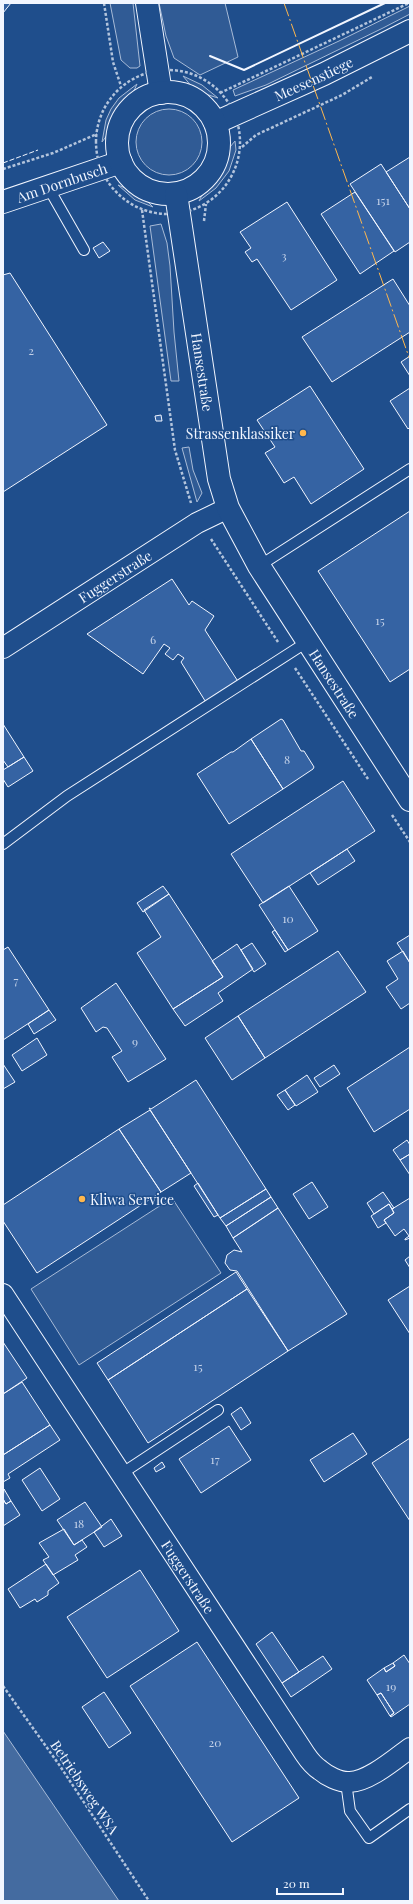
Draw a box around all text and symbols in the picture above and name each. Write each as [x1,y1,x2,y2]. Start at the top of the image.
street label: Meesenstiege [271,52,356,105]
street label: Am Dornbusch [13,158,110,207]
house number: 151 [376,192,390,208]
house number: 3 [281,247,287,263]
street label: Hansestraße [188,332,218,412]
house number: 2 [28,342,34,358]
place label: Strassenklassiker [186,424,296,443]
marker: Strassenklassiker [298,428,308,438]
street label: Fuggerstraße [74,545,155,607]
house number: 15 [375,612,385,628]
house number: 6 [150,631,156,647]
street label: Hansestraße [305,645,364,722]
house number: 8 [284,751,290,767]
house number: 10 [282,910,294,926]
house number: 7 [14,972,19,988]
house number: 9 [132,1033,138,1049]
place label: Kliwa Service [90,1190,174,1209]
marker: Kliwa Service [77,1194,87,1204]
house number: 15 [193,1358,203,1374]
house number: 17 [210,1451,220,1467]
house number: 18 [74,1515,84,1531]
street label: Fuggerstraße [158,1536,219,1617]
house number: 19 [386,1678,396,1694]
house number: 20 [209,1734,221,1750]
street label: Betriebsweg WSA [47,1736,124,1838]
scale bar [277,1870,343,1896]
text: 20 m [283,1875,310,1891]

